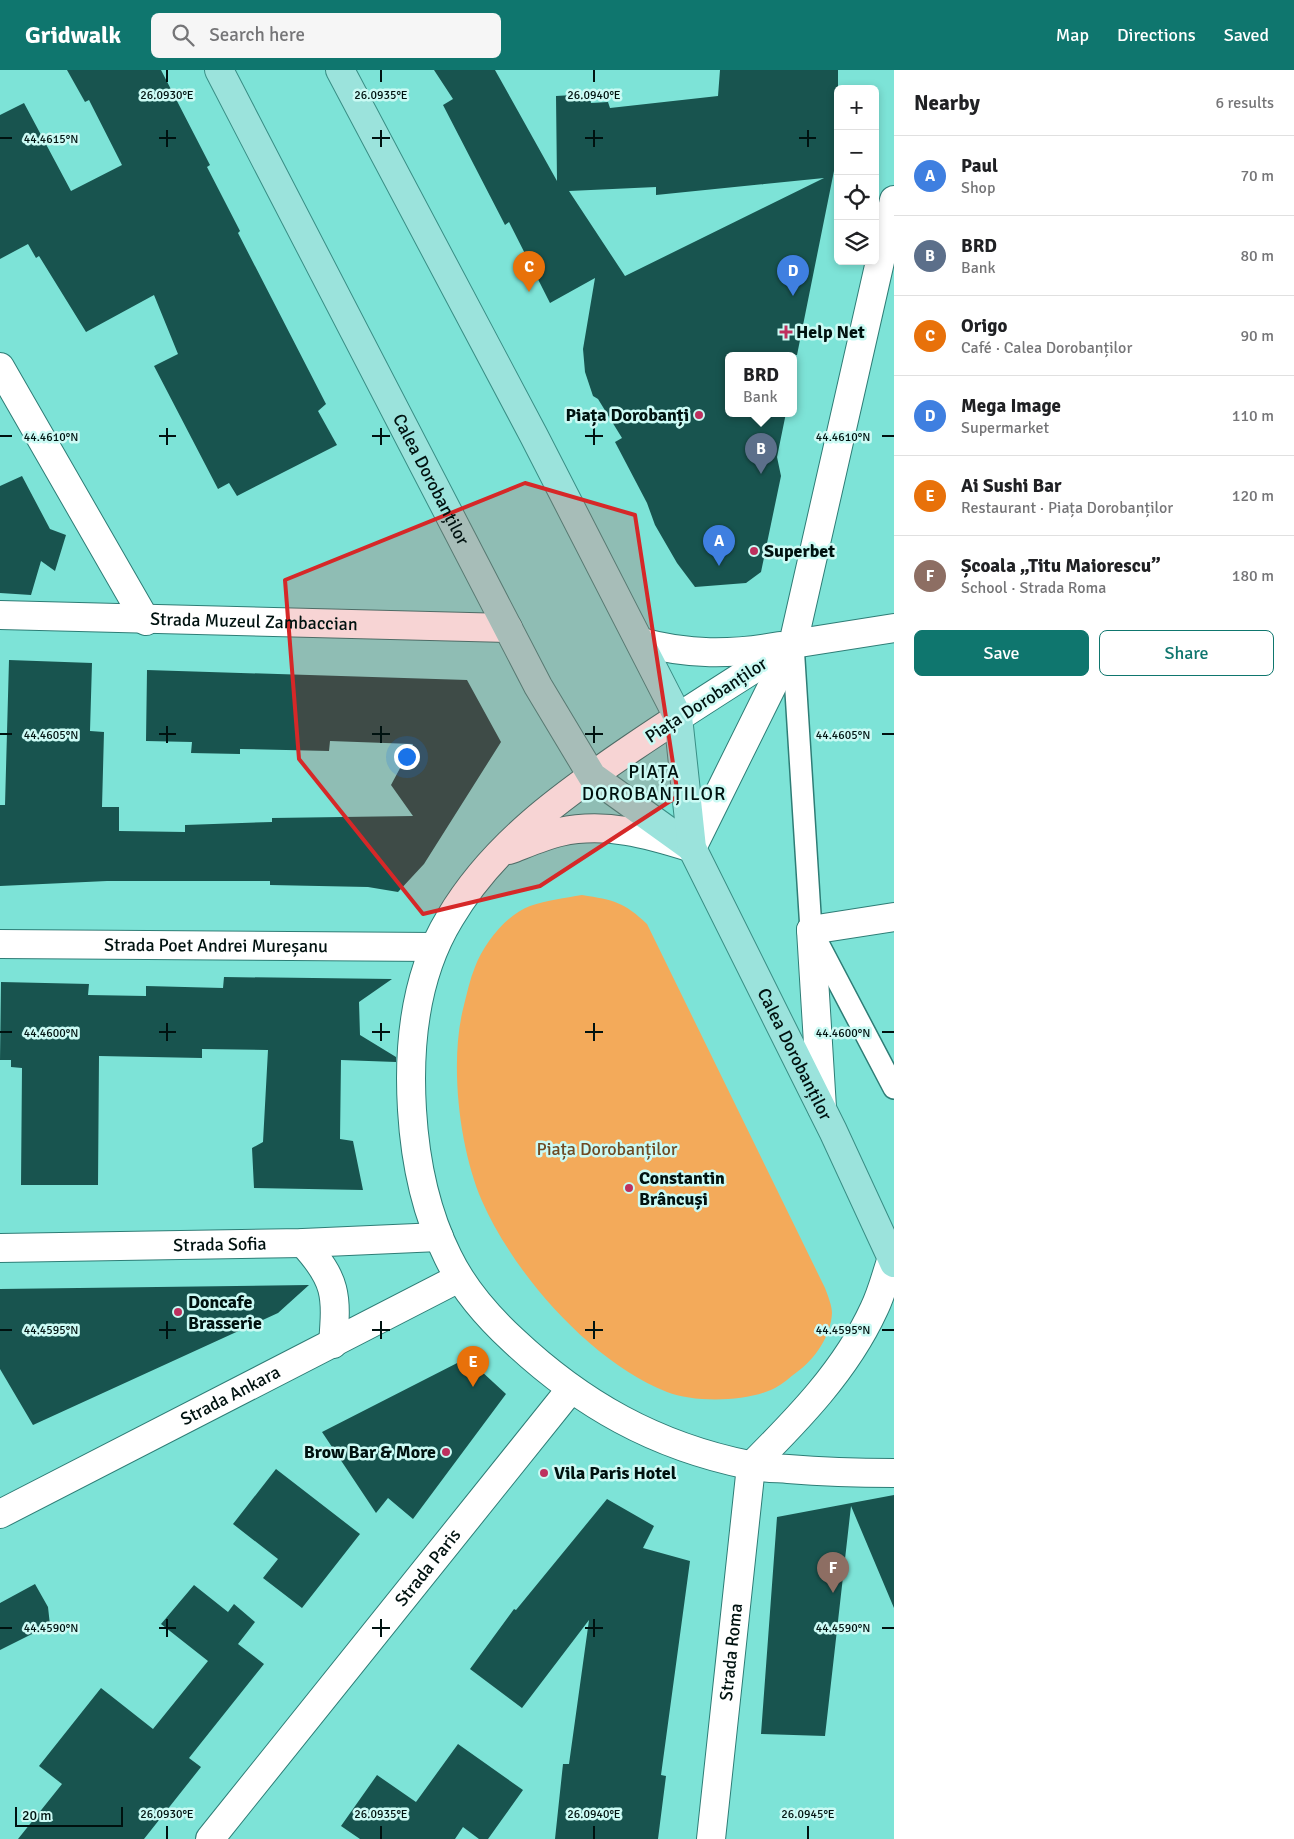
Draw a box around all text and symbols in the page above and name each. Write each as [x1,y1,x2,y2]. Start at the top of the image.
search box [151,13,501,58]
text: Gridwalk [25,20,121,50]
icon: search [169,21,197,49]
text: Search here [209,23,305,47]
text: Map [1056,24,1089,46]
text: Directions [1117,24,1196,46]
text: Saved [1224,24,1269,46]
map controls [834,85,879,265]
button: + [834,85,879,130]
text: 26.0930°E [140,88,194,103]
text: 26.0935°E [354,88,408,103]
text: 26.0940°E [567,88,621,103]
text: Nearby [914,90,980,116]
text: 6 results [1215,93,1274,113]
button: − [834,130,879,175]
text: 44.4615°N [24,132,78,147]
text: Paul [961,154,998,178]
text: A [925,166,935,186]
text: 70 m [1240,166,1274,186]
button: locate [834,175,879,220]
text: Shop [961,178,995,198]
button: layers [834,220,879,265]
text: BRD [961,234,997,258]
text: B [925,246,935,266]
text: 80 m [1240,246,1274,266]
pin: C [513,251,545,292]
pin: D [777,255,809,296]
text: Bank [961,258,996,278]
text: Origo [961,314,1007,338]
place label: Help Net [796,321,865,343]
marker: Help Net [780,326,792,338]
text: C [925,326,935,346]
text: 90 m [1240,326,1274,346]
text: Café · Calea Dorobanților [961,338,1132,358]
popup [725,352,797,417]
text: BRD [743,363,779,387]
text: Bank [743,387,778,407]
text: Mega Image [961,394,1061,418]
place label: Piața Dorobanți [565,404,689,427]
text: D [925,406,935,426]
text: 110 m [1232,406,1274,426]
marker: Piața Dorobanți [693,409,705,421]
street label: Calea Dorobanților [388,410,474,549]
text: Supermarket [961,418,1049,438]
text: 44.4610°N [24,430,78,445]
text: 44.4610°N [816,430,870,445]
pin: B [745,433,777,474]
text: Ai Sushi Bar [961,474,1062,498]
text: E [925,486,935,506]
text: 120 m [1232,486,1274,506]
text: Restaurant · Piața Dorobanților [961,498,1173,518]
pin: A [703,525,735,566]
place label: Superbet [764,540,835,562]
marker: Superbet [748,545,760,557]
text: Școala „Titu Maiorescu” [961,554,1161,578]
text: F [926,566,934,586]
text: 180 m [1232,566,1274,586]
text: School · Strada Roma [961,578,1106,598]
street label: Strada Muzeul Zambaccian [150,608,358,635]
button: Save [914,630,1089,676]
button: Share [1099,630,1274,676]
street label: Piața Dorobanților [641,652,771,748]
text: 44.4605°N [24,728,78,743]
text: 44.4605°N [816,728,870,743]
your location [394,744,420,770]
district label: PIAȚA DOROBANȚILOR [582,760,726,806]
street label: Strada Poet Andrei Mureșanu [104,934,328,957]
street label: Calea Dorobanților [753,984,837,1124]
text: 44.4600°N [24,1026,78,1041]
text: 44.4600°N [816,1026,870,1041]
park label: Piața Dorobanților [537,1138,678,1160]
place label: Constantin Brâncuși [639,1167,725,1210]
marker: Constantin Brâncuși [623,1182,635,1194]
street label: Strada Sofia [173,1233,267,1256]
place label: Doncafe Brasserie [188,1291,262,1334]
marker: Doncafe Brasserie [172,1306,184,1318]
text: 44.4595°N [24,1323,78,1338]
text: 44.4595°N [816,1323,870,1338]
pin: E [457,1346,489,1387]
street label: Strada Ankara [177,1361,284,1430]
place label: Brow Bar & More [304,1441,436,1463]
marker: Brow Bar & More [440,1446,452,1458]
place label: Vila Paris Hotel [554,1462,677,1484]
marker: Vila Paris Hotel [538,1467,550,1479]
street label: Strada Paris [390,1524,465,1611]
pin: F [817,1552,849,1593]
street label: Strada Roma [715,1602,747,1702]
text: 44.4590°N [24,1621,78,1636]
text: 44.4590°N [816,1621,870,1636]
scale bar [15,1804,122,1827]
text: 20 m [22,1807,51,1824]
text: 26.0930°E [140,1807,194,1822]
text: 26.0935°E [354,1807,408,1822]
text: 26.0940°E [567,1807,621,1822]
text: 26.0945°E [781,1807,835,1822]

